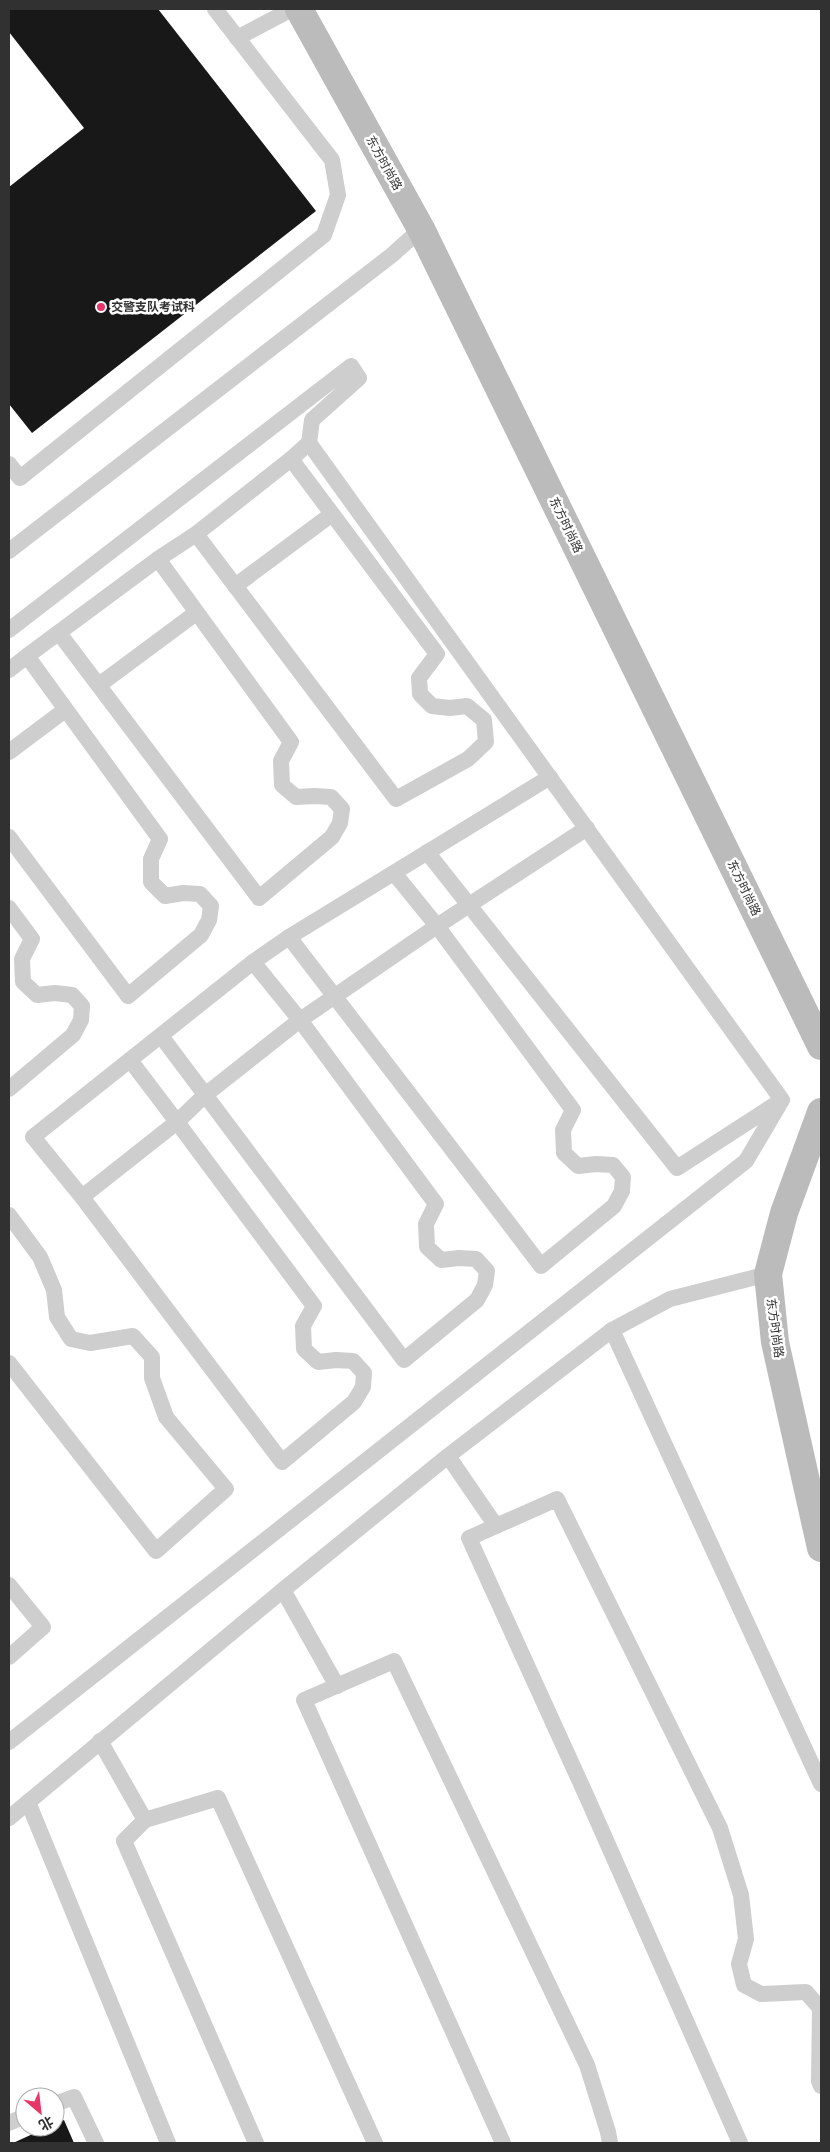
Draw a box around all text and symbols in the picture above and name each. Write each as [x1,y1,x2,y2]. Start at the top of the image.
street label: 东方时尚路 [363,133,406,193]
place label: 交警支队考试科 [111,299,195,314]
marker: 交警支队考试科 [95,301,107,313]
street label: 东方时尚路 [547,495,586,555]
street label: 东方时尚路 [725,858,764,918]
street label: 东方时尚路 [764,1297,787,1359]
north arrow [15,2087,65,2137]
text: 北 [36,2113,57,2135]

